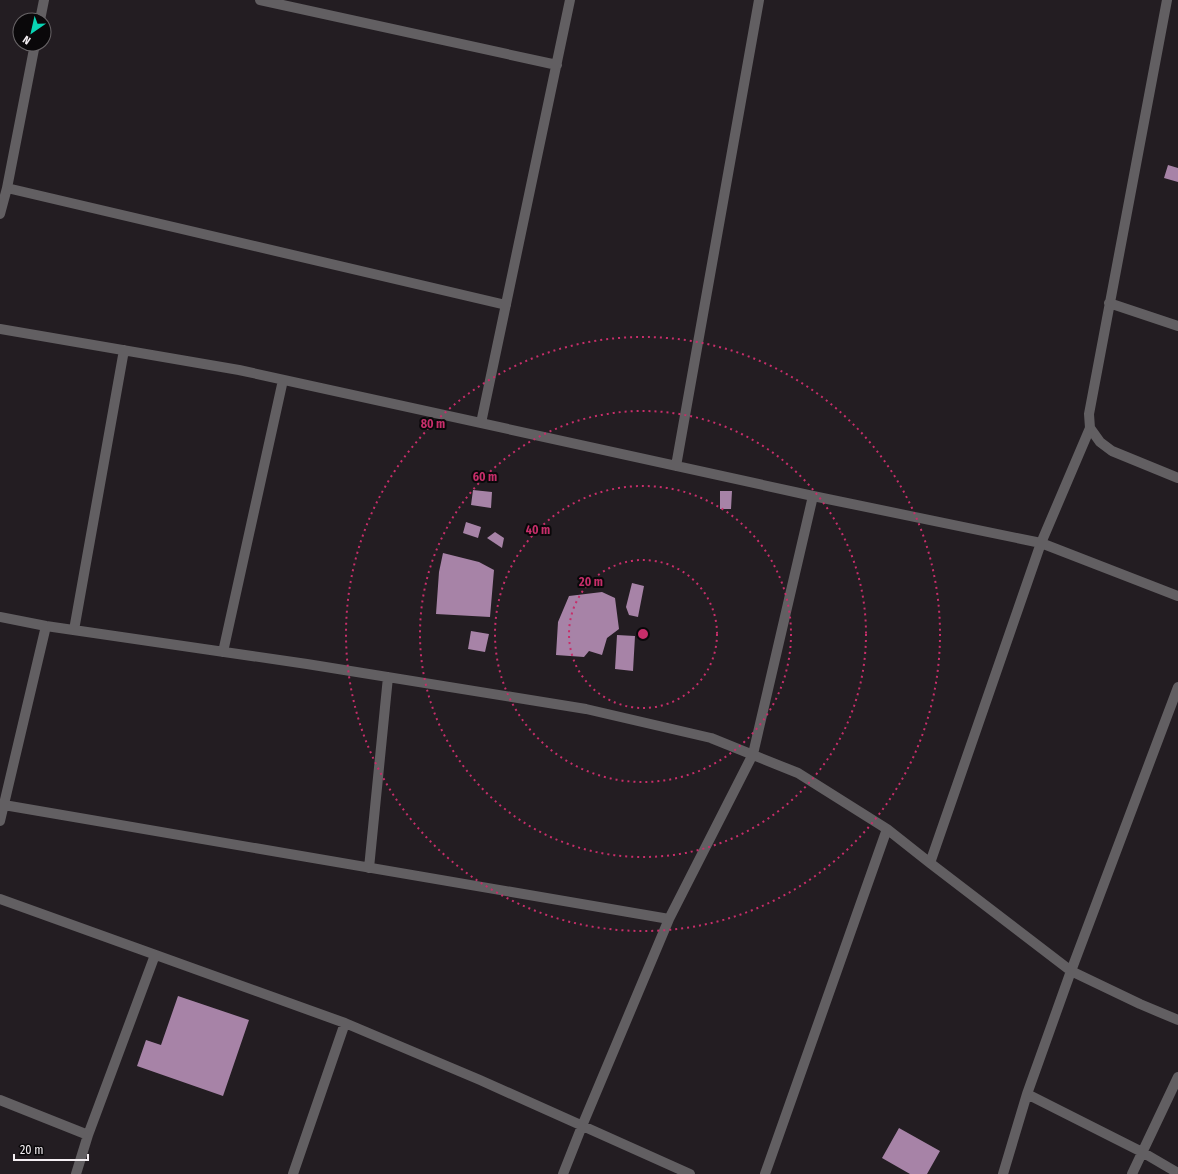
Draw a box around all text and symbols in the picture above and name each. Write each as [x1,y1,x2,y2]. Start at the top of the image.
north arrow [12,12,52,52]
text: N [20,33,33,47]
text: 80 m [421,417,445,431]
text: 60 m [473,470,497,484]
text: 40 m [526,523,550,537]
text: 20 m [578,575,603,589]
centre of rings [636,627,650,641]
scale bar [14,1136,88,1162]
text: 20 m [20,1143,44,1157]

